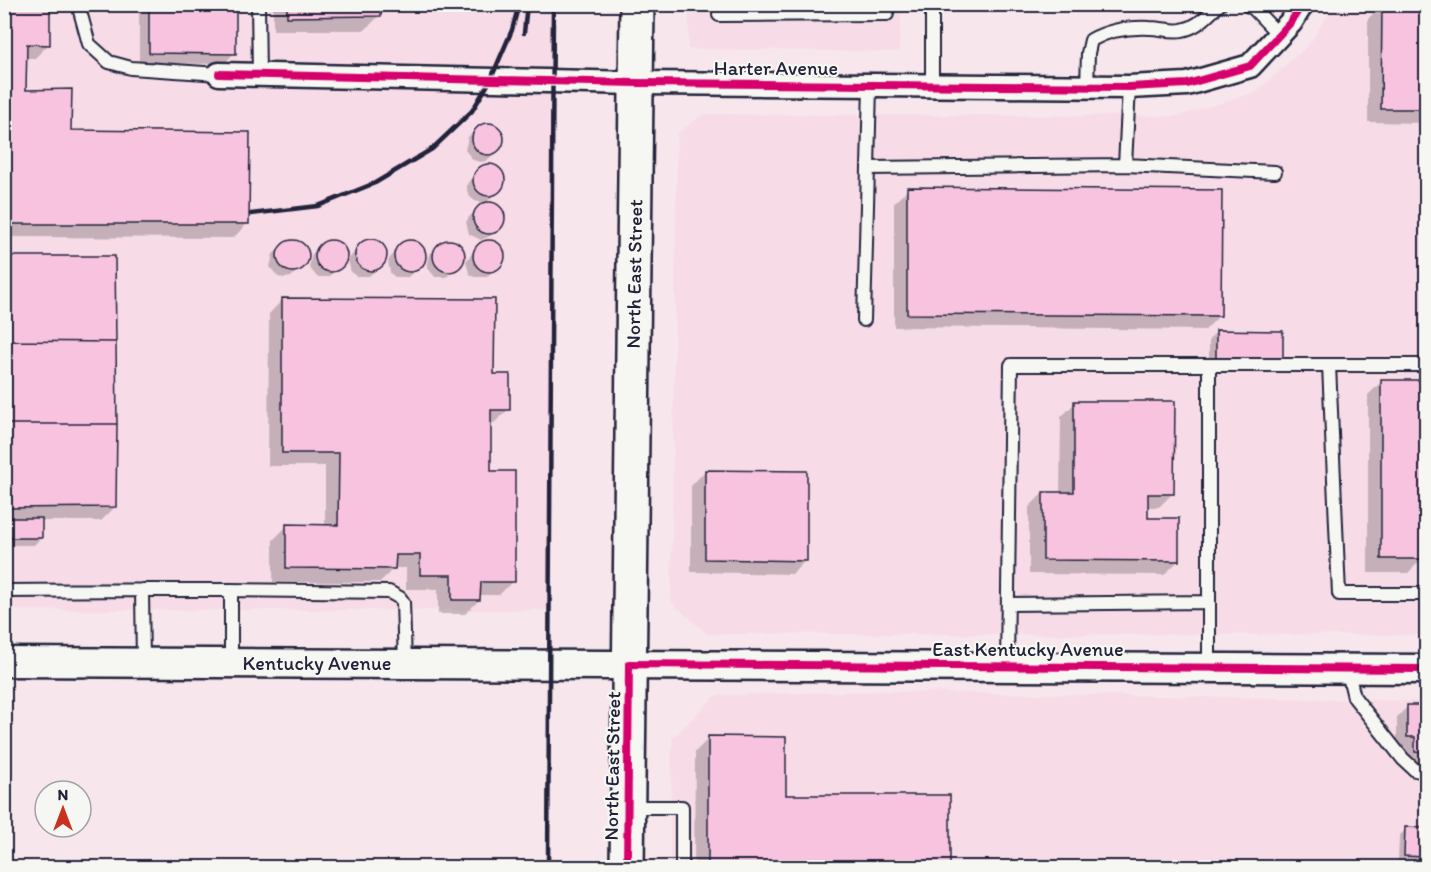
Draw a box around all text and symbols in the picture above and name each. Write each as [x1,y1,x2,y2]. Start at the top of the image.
street label: Harter Avenue [714,56,838,80]
street label: North East Street [621,199,647,349]
street label: East Kentucky Avenue [932,637,1124,661]
street label: Kentucky Avenue [243,651,391,675]
street label: North East Street [599,691,625,841]
north arrow [33,779,93,839]
text: N [58,785,68,804]

